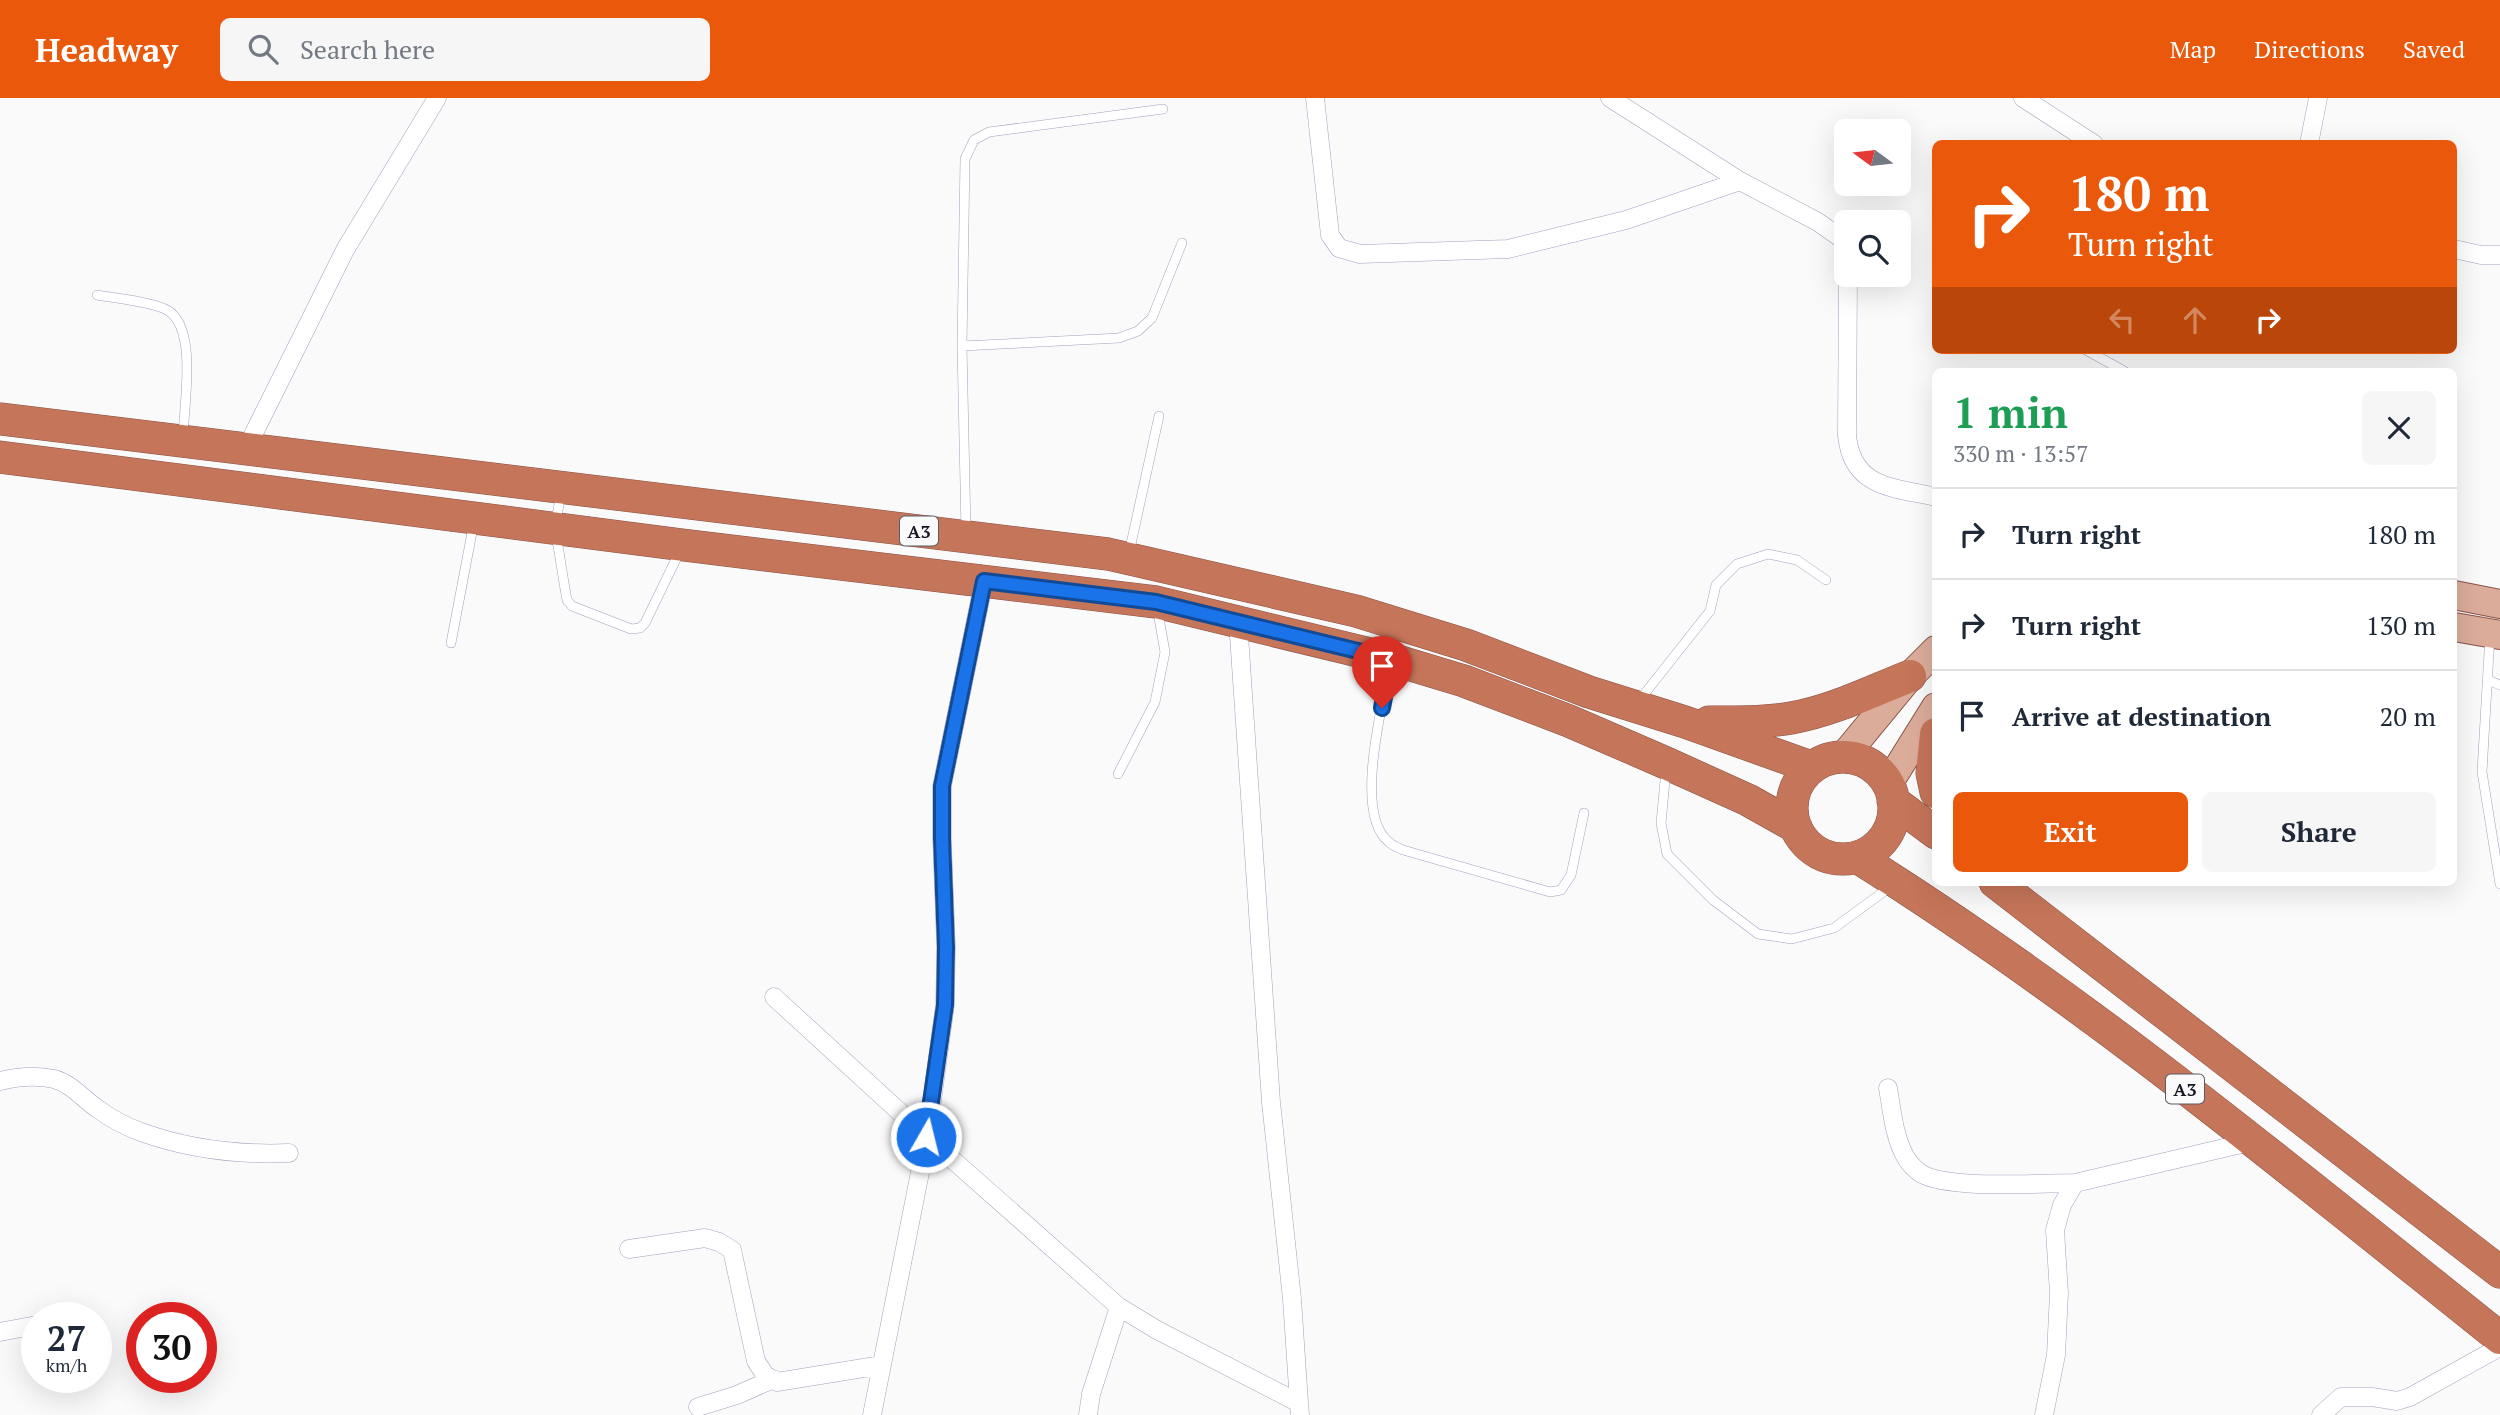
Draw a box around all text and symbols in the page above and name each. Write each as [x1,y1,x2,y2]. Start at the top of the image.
search box [220,18,710,81]
text: Headway [35,28,178,71]
icon: search [244,30,282,68]
text: Search here [300,32,435,66]
text: Map [2170,33,2216,65]
text: Directions [2254,33,2365,65]
text: Saved [2403,33,2465,65]
north arrow [1834,119,1911,196]
map controls [1834,119,1911,287]
text: 180 m [2068,160,2210,225]
icon: right [1953,168,2044,259]
button: search [1834,210,1911,287]
text: Turn right [2068,223,2214,265]
icon: left [2103,301,2141,339]
icon: ahead [2176,301,2214,339]
icon: right [2249,301,2287,339]
text: 1 min [1953,384,2068,440]
button: close [2362,391,2436,465]
text: 330 m · 13:57 [1953,438,2088,469]
icon: right [1953,515,1991,553]
road number: A3 [900,516,938,545]
text: Turn right [2012,517,2141,551]
text: 180 m [2366,517,2436,551]
icon: right [1953,606,1991,644]
text: Turn right [2012,608,2141,642]
text: 130 m [2366,608,2436,642]
pin [1352,636,1412,708]
icon: arrive [1363,647,1401,685]
icon: arrive [1953,697,1991,735]
text: Arrive at destination [2012,699,2271,733]
text: 20 m [2380,699,2436,733]
button: Exit [1953,792,2188,872]
button: Share [2202,792,2436,872]
road number: A3 [2166,1074,2204,1104]
position arrow [889,1100,963,1174]
speed limit sign: 30 [126,1302,217,1393]
text: 27 [47,1315,86,1361]
text: km/h [46,1353,87,1377]

